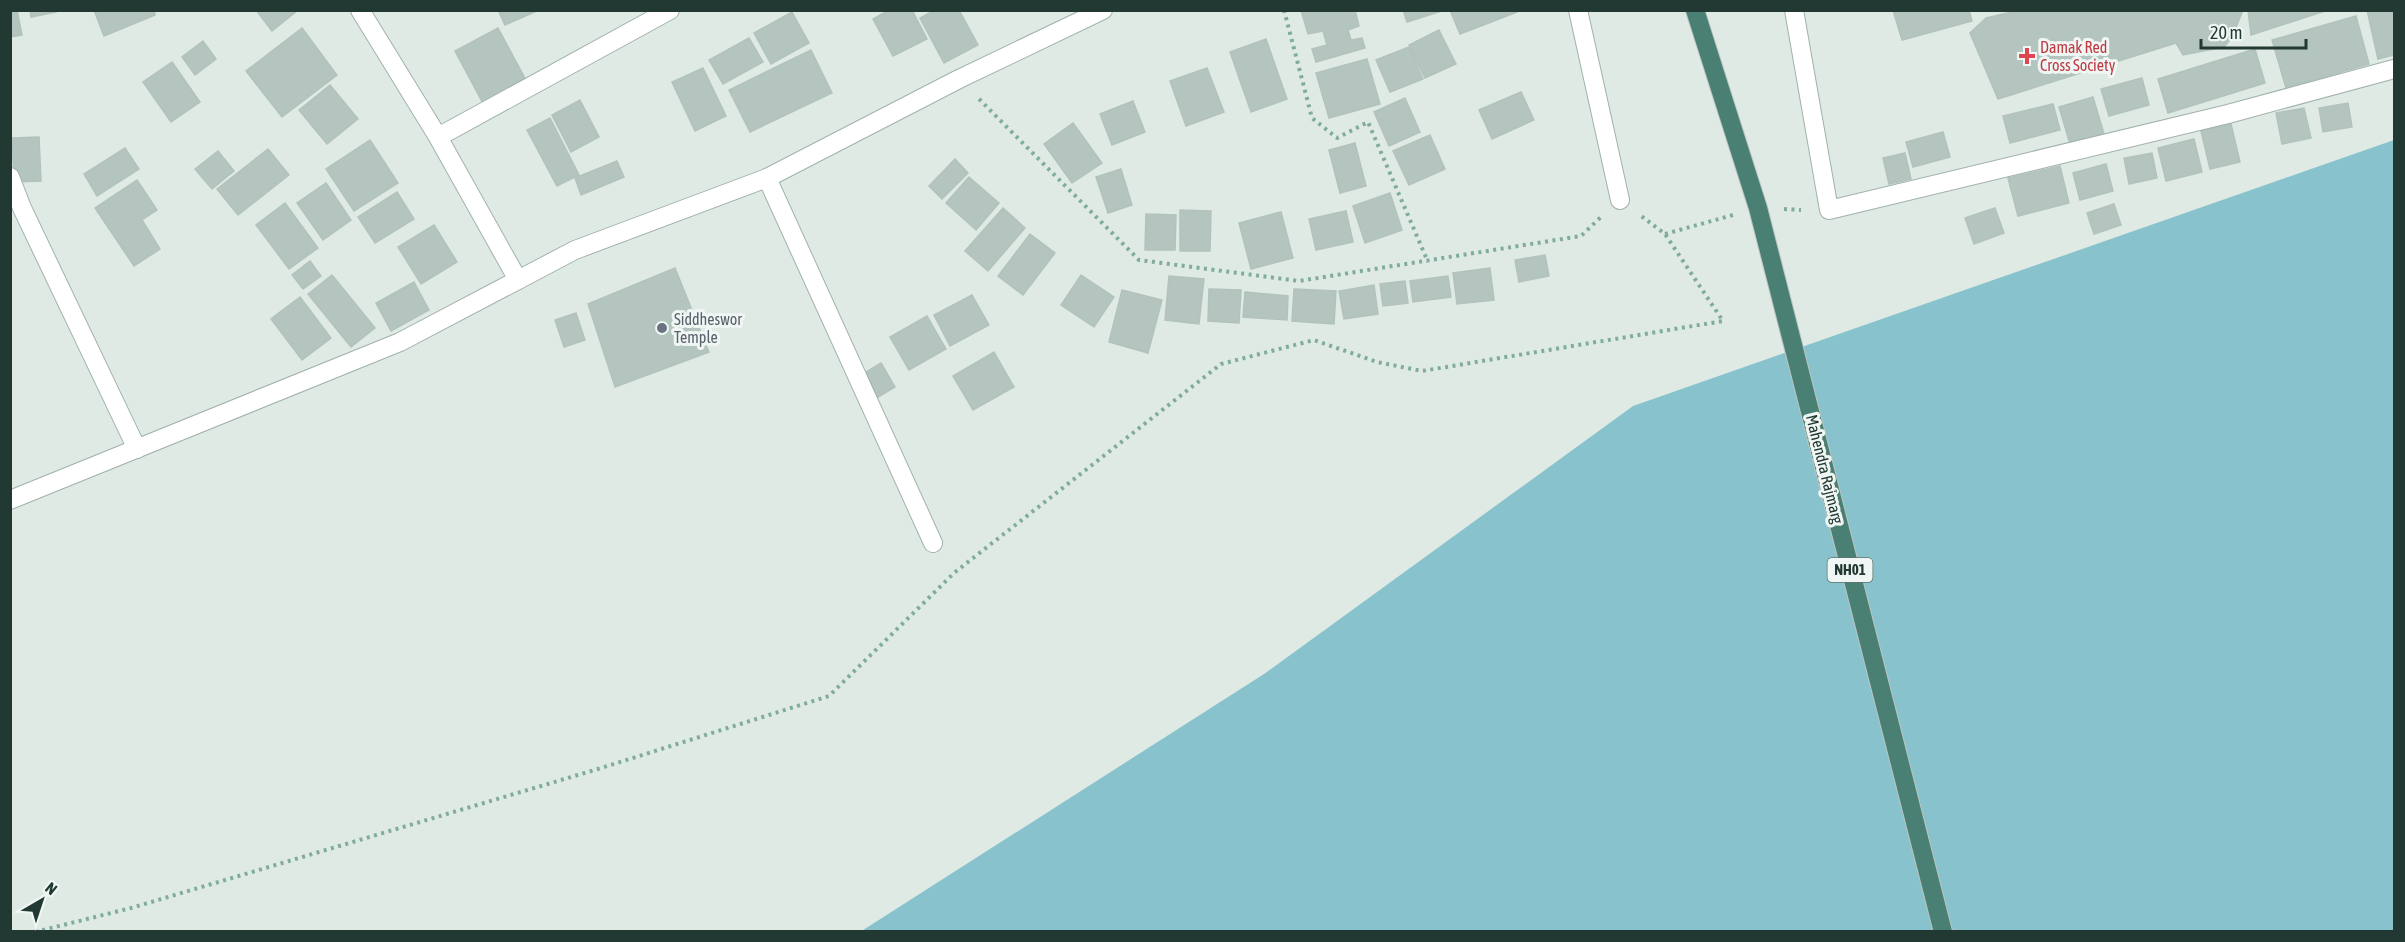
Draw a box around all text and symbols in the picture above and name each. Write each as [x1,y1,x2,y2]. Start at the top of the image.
scale bar [2201,12,2306,50]
text: 20 m [2210,22,2242,43]
place label: Damak Red Cross Society [2040,38,2116,75]
marker: Damak Red Cross Society [2018,47,2036,65]
place label: Siddheswor Temple [674,310,742,347]
marker: Siddheswor Temple [655,321,669,335]
street label: Mahendra Rajmarg [1802,413,1847,526]
road number: NH01 [1828,558,1872,582]
north arrow [12,870,72,930]
text: N [42,878,61,898]

